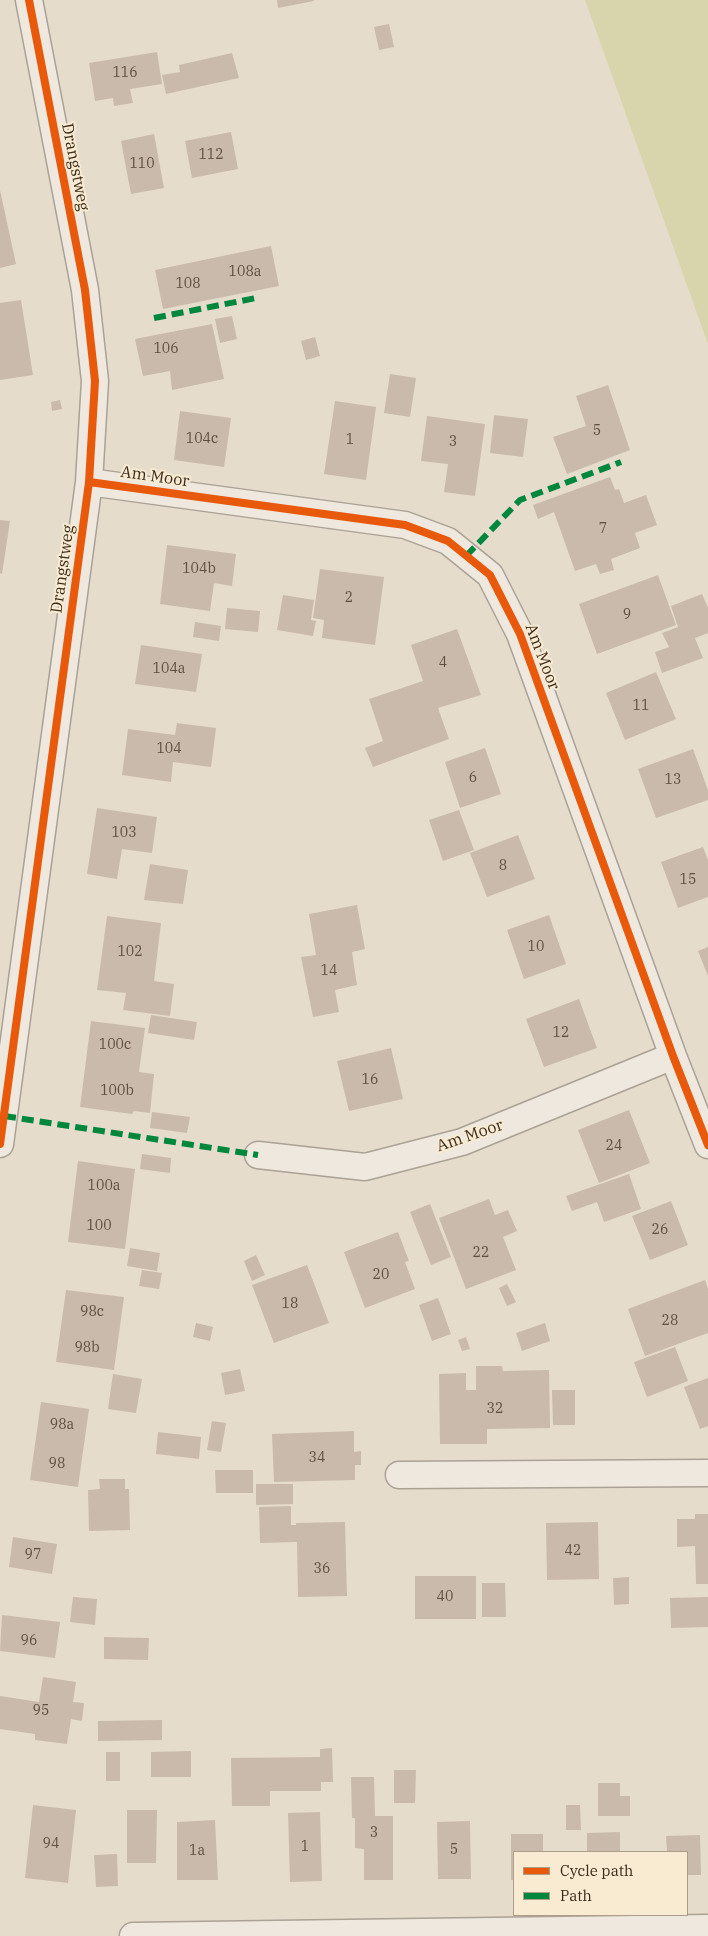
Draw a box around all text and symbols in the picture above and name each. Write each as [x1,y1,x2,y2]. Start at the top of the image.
house number: 116 [112,65,138,81]
street label: Drangstweg [57,121,93,213]
house number: 112 [198,147,224,163]
house number: 110 [129,156,155,172]
house number: 108a [229,264,261,280]
house number: 108 [175,276,201,292]
house number: 106 [153,341,179,357]
house number: 5 [593,423,601,439]
house number: 104c [186,431,218,447]
house number: 1 [346,432,354,448]
house number: 3 [449,434,457,450]
street label: Am Moor [119,463,191,491]
house number: 7 [599,521,607,537]
street label: Drangstweg [47,524,79,614]
house number: 104b [182,561,216,577]
house number: 2 [345,590,353,606]
house number: 9 [623,607,631,623]
street label: Am Moor [521,621,563,693]
house number: 4 [439,655,447,671]
house number: 104a [153,661,185,677]
house number: 11 [633,698,649,714]
house number: 104 [156,741,182,757]
house number: 6 [469,770,477,786]
house number: 13 [665,772,681,788]
house number: 103 [111,825,137,841]
house number: 8 [499,858,507,874]
house number: 15 [680,872,696,888]
house number: 10 [528,939,544,955]
house number: 102 [117,944,143,960]
house number: 14 [321,963,337,979]
house number: 12 [553,1025,569,1041]
house number: 100c [99,1037,131,1053]
house number: 16 [362,1072,378,1088]
house number: 100b [100,1083,134,1099]
street label: Am Moor [434,1116,506,1156]
house number: 24 [606,1138,622,1154]
house number: 100a [88,1178,120,1194]
house number: 100 [86,1218,112,1234]
house number: 26 [652,1222,668,1238]
house number: 22 [473,1245,489,1261]
house number: 20 [373,1267,389,1283]
house number: 18 [282,1296,298,1312]
house number: 98c [80,1304,104,1320]
house number: 28 [662,1313,678,1329]
house number: 98b [74,1340,100,1356]
house number: 32 [487,1401,503,1417]
house number: 98a [50,1417,74,1433]
house number: 34 [309,1450,325,1466]
house number: 98 [49,1456,65,1472]
house number: 42 [565,1543,581,1559]
house number: 97 [25,1547,41,1563]
house number: 36 [314,1561,330,1577]
house number: 40 [437,1589,453,1605]
house number: 96 [21,1633,37,1649]
house number: 95 [33,1703,49,1719]
house number: 3 [370,1825,378,1841]
house number: 94 [43,1836,59,1852]
house number: 1 [301,1839,309,1855]
house number: 5 [450,1842,458,1858]
house number: 1a [189,1843,205,1859]
legend [513,1851,688,1916]
text: Cycle path [560,1861,633,1880]
text: Path [560,1886,592,1905]

